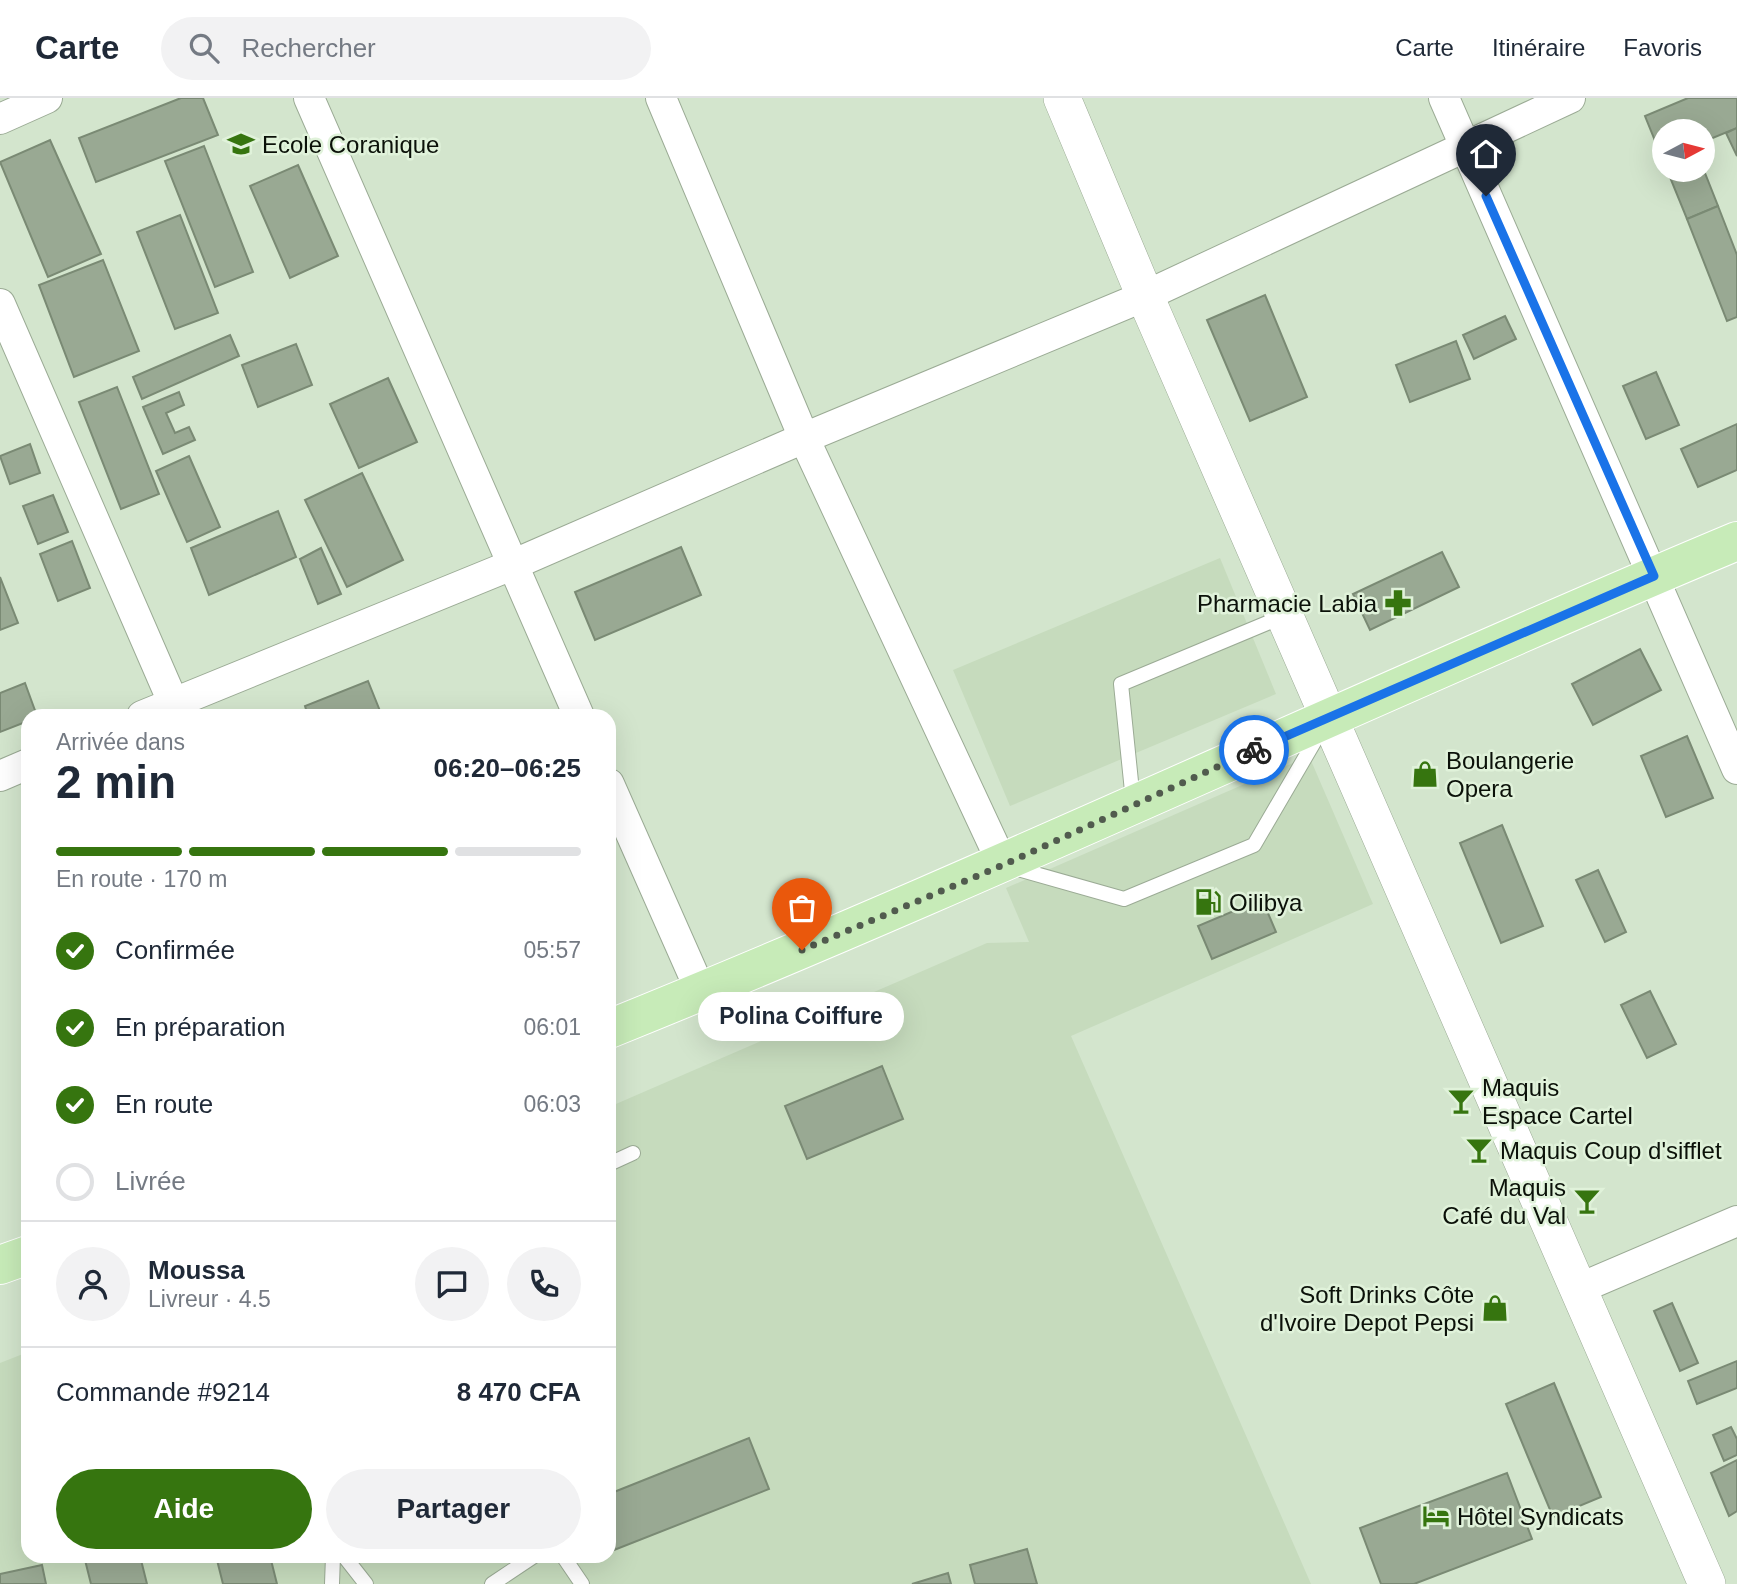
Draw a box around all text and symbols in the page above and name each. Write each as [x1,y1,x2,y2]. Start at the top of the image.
search box [161,17,651,80]
text: Carte [35,29,119,66]
icon: search [185,29,223,67]
text: Rechercher [241,33,376,63]
text: Carte [1395,34,1454,61]
text: Itinéraire [1492,34,1585,61]
text: Favoris [1623,34,1702,61]
north arrow [1652,119,1715,182]
map controls [1652,119,1715,182]
pin [1456,124,1516,196]
school or university icon: Ecole Coranique [226,129,256,159]
place label: Ecole Coranique [262,131,439,158]
icon: home [1467,135,1505,173]
pharmacy icon: Pharmacie Labia [1383,588,1413,618]
place label: Pharmacie Labia [1197,590,1378,617]
courier [1219,715,1289,785]
text: Arrivée dans [56,729,185,755]
icon: bike [1235,731,1273,769]
place label: Boulangerie Opera [1446,747,1574,802]
text: 06:20–06:25 [434,753,581,783]
text: 2 min [56,756,176,808]
shop icon: Boulangerie Opera [1410,759,1440,789]
text: En route · 170 m [56,866,227,892]
pin [772,878,832,950]
fuel station icon: Oilibya [1193,887,1223,917]
icon: bag [783,889,821,927]
place label: Oilibya [1229,889,1303,916]
icon: check [56,932,94,970]
text: Confirmée [115,935,235,965]
text: 05:57 [523,937,581,963]
callout: Polina Coiffure [699,992,905,1041]
text: Polina Coiffure [719,1003,883,1029]
icon: check [56,1009,94,1047]
text: En préparation [115,1012,286,1042]
text: 06:01 [523,1014,581,1040]
place label: Maquis Espace Cartel [1482,1074,1633,1129]
icon: check [56,1086,94,1124]
bar icon: Maquis Espace Cartel [1446,1086,1476,1116]
text: En route [115,1089,213,1119]
text: 06:03 [523,1091,581,1117]
bar icon: Maquis Coup d'sifflet [1464,1135,1494,1165]
place label: Maquis Coup d'sifflet [1500,1137,1722,1164]
text: Livrée [115,1166,186,1196]
place label: Maquis Café du Val [1442,1174,1566,1229]
bar icon: Maquis Café du Val [1572,1186,1602,1216]
button: person [56,1247,130,1321]
button: chat [415,1247,489,1321]
button: phone [507,1247,581,1321]
text: Moussa [148,1255,245,1285]
place label: Soft Drinks Côte d'Ivoire Depot Pepsi [1260,1281,1474,1336]
text: Livreur · 4.5 [148,1286,271,1312]
shop icon: Soft Drinks Côte d'Ivoire Depot Pepsi [1480,1293,1510,1323]
text: Commande #9214 [56,1377,270,1407]
text: 8 470 CFA [457,1377,581,1407]
button: Aide [56,1469,312,1549]
button: Partager [326,1469,581,1549]
hotel icon: Hôtel Syndicats [1421,1501,1451,1531]
place label: Hôtel Syndicats [1457,1503,1624,1530]

